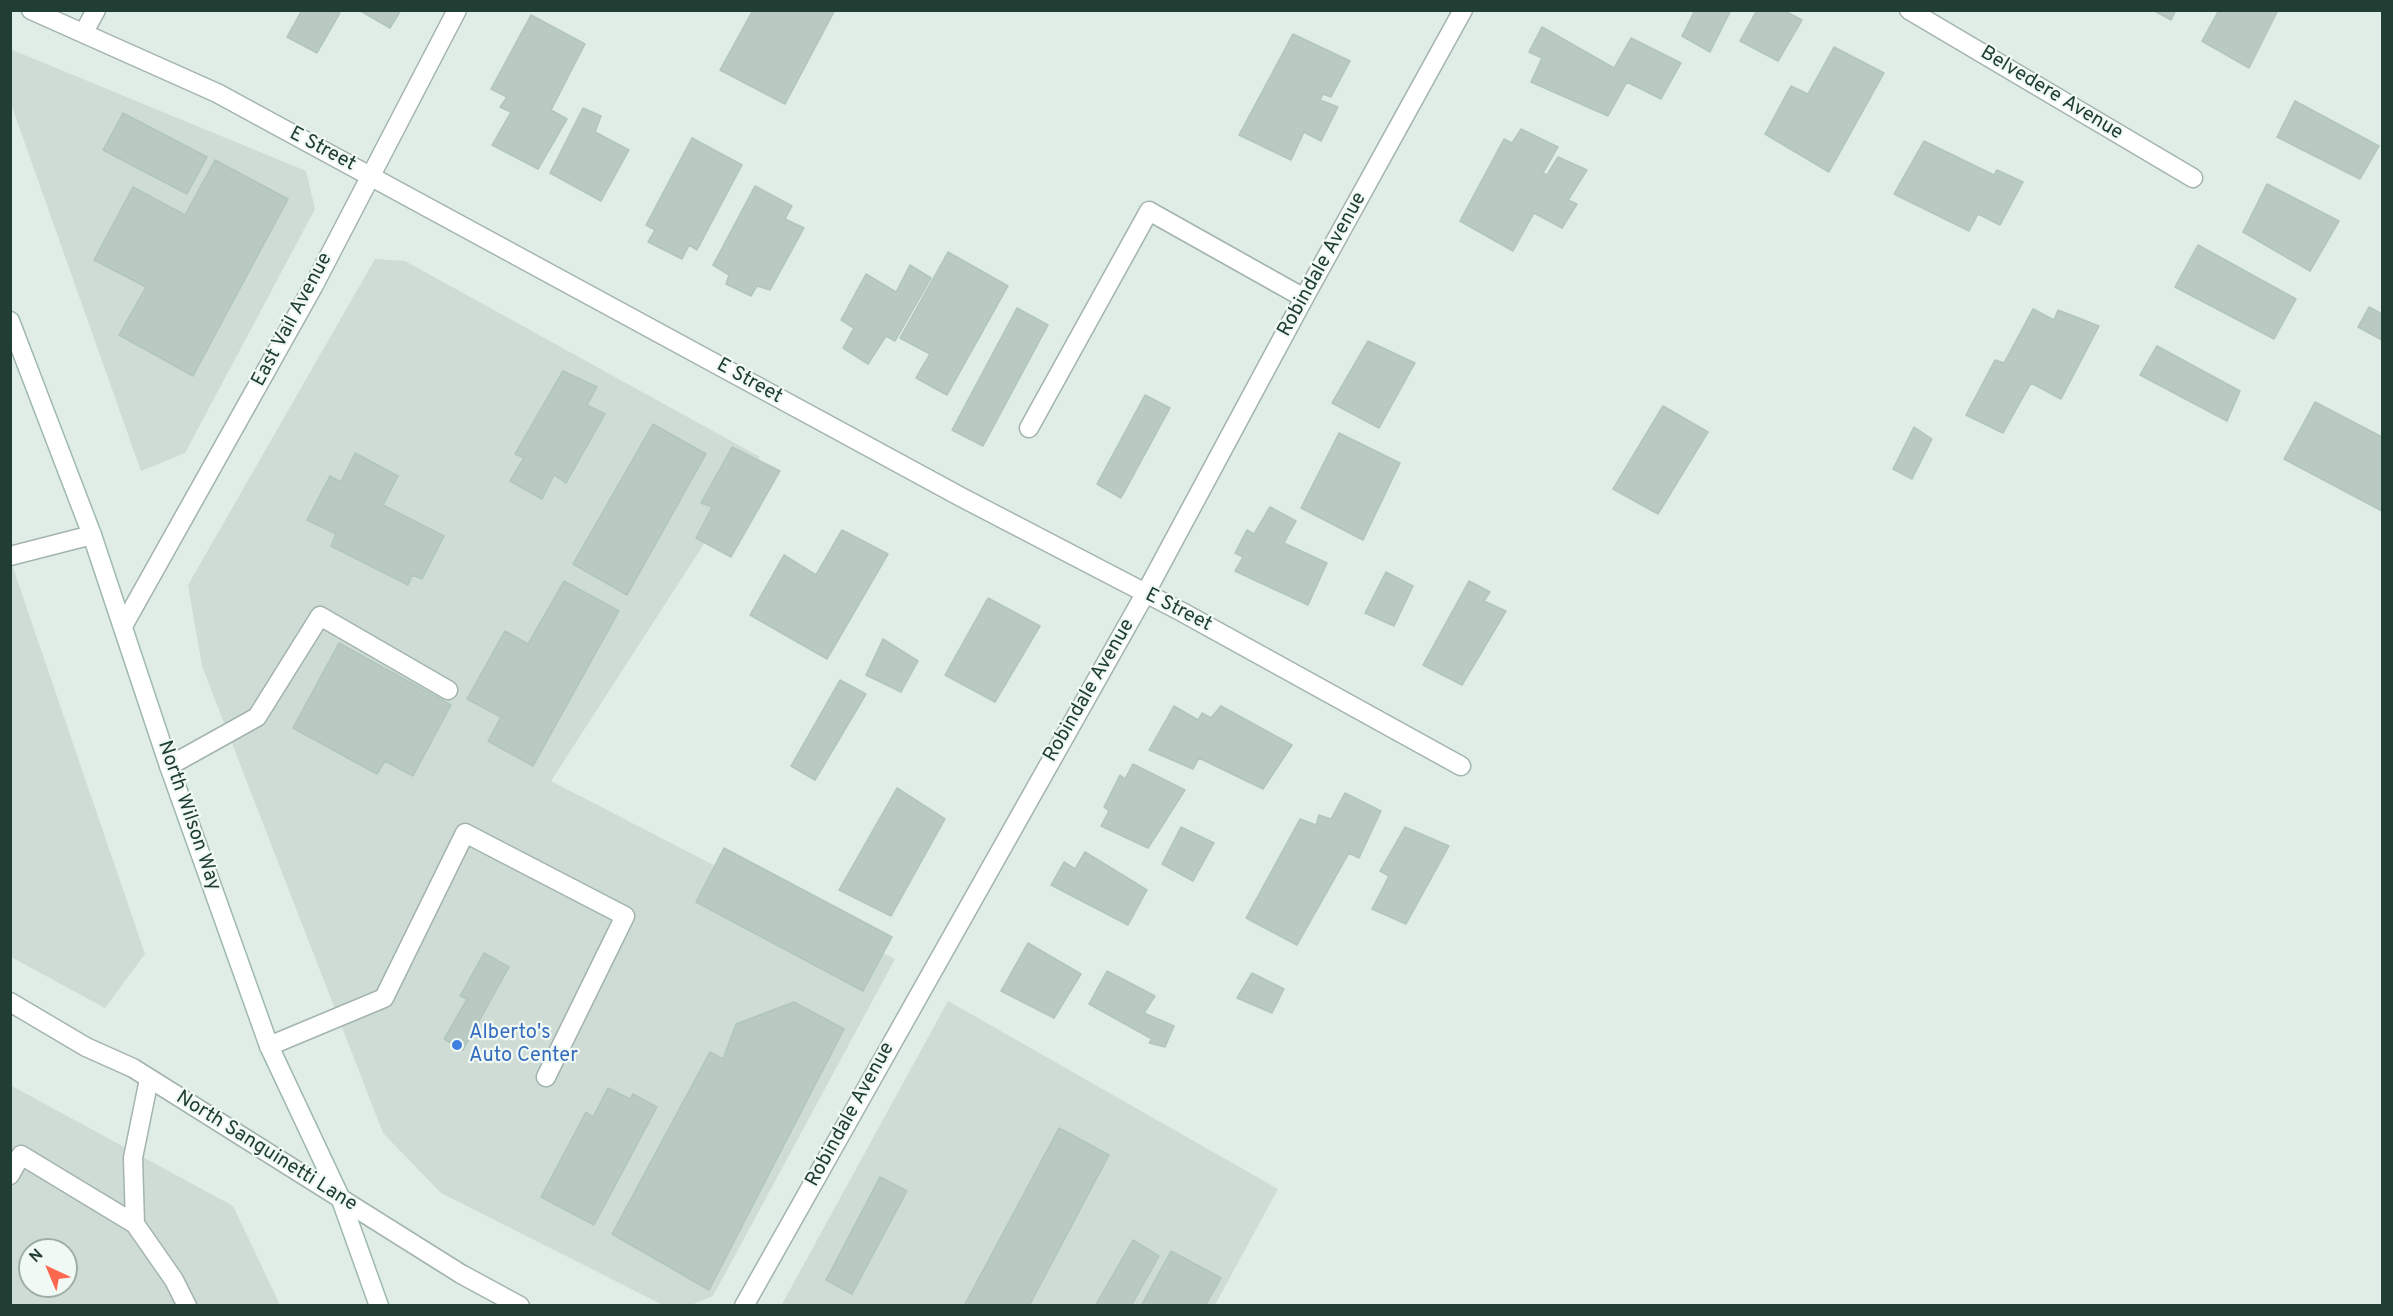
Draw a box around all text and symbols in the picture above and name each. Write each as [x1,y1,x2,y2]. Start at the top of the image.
street label: Belvedere Avenue [1975,42,2127,146]
street label: E Street [285,123,359,177]
street label: Robindale Avenue [1273,189,1373,341]
street label: East Vail Avenue [248,249,338,391]
street label: E Street [712,354,786,410]
street label: E Street [1141,584,1215,638]
street label: Robindale Avenue [1039,615,1141,767]
street label: North Wilson Way [151,738,225,894]
place label: Alberto's Auto Center [469,1022,578,1069]
marker: Alberto's Auto Center [450,1038,464,1052]
street label: Robindale Avenue [801,1039,901,1191]
street label: North Sanguinetti Lane [171,1086,361,1218]
north arrow [18,1238,78,1298]
text: N [26,1245,48,1268]

